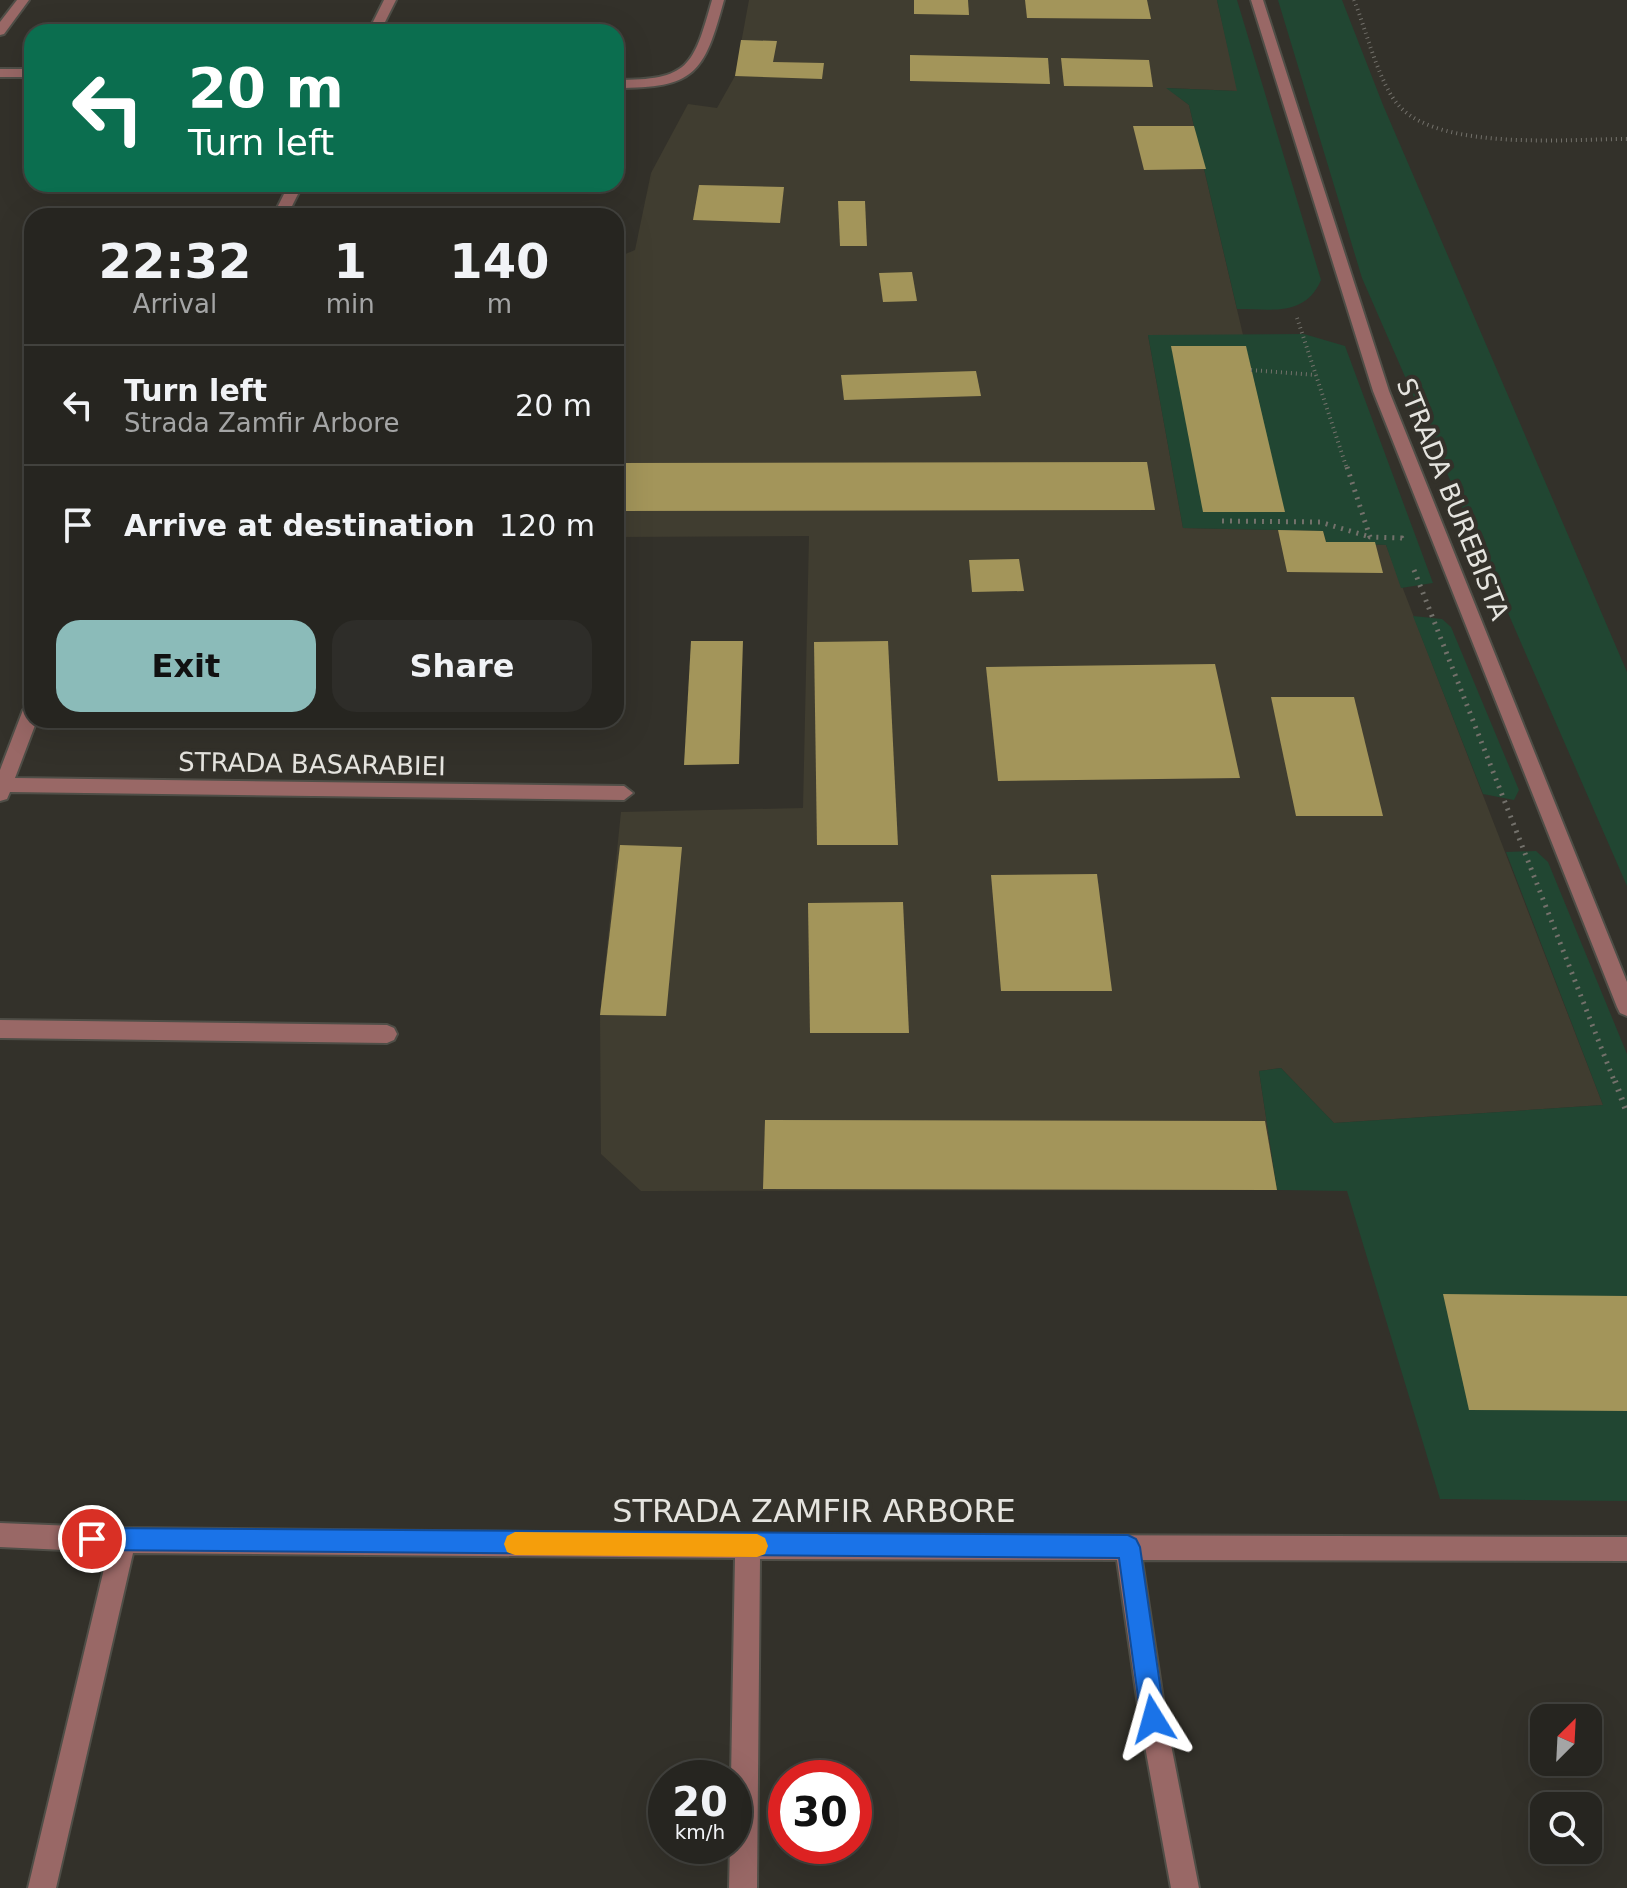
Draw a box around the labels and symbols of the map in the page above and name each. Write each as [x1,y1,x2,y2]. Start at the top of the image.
street label: STRADA BUREBISTA [1391,374,1515,624]
street label: STRADA BASARABIEI [178,747,446,781]
street label: STRADA ZAMFIR ARBORE [612,1492,1016,1530]
pin [58,1505,126,1573]
position arrow [1111,1677,1195,1761]
north arrow [1530,1704,1602,1776]
speed limit sign: 30 [768,1760,872,1864]

